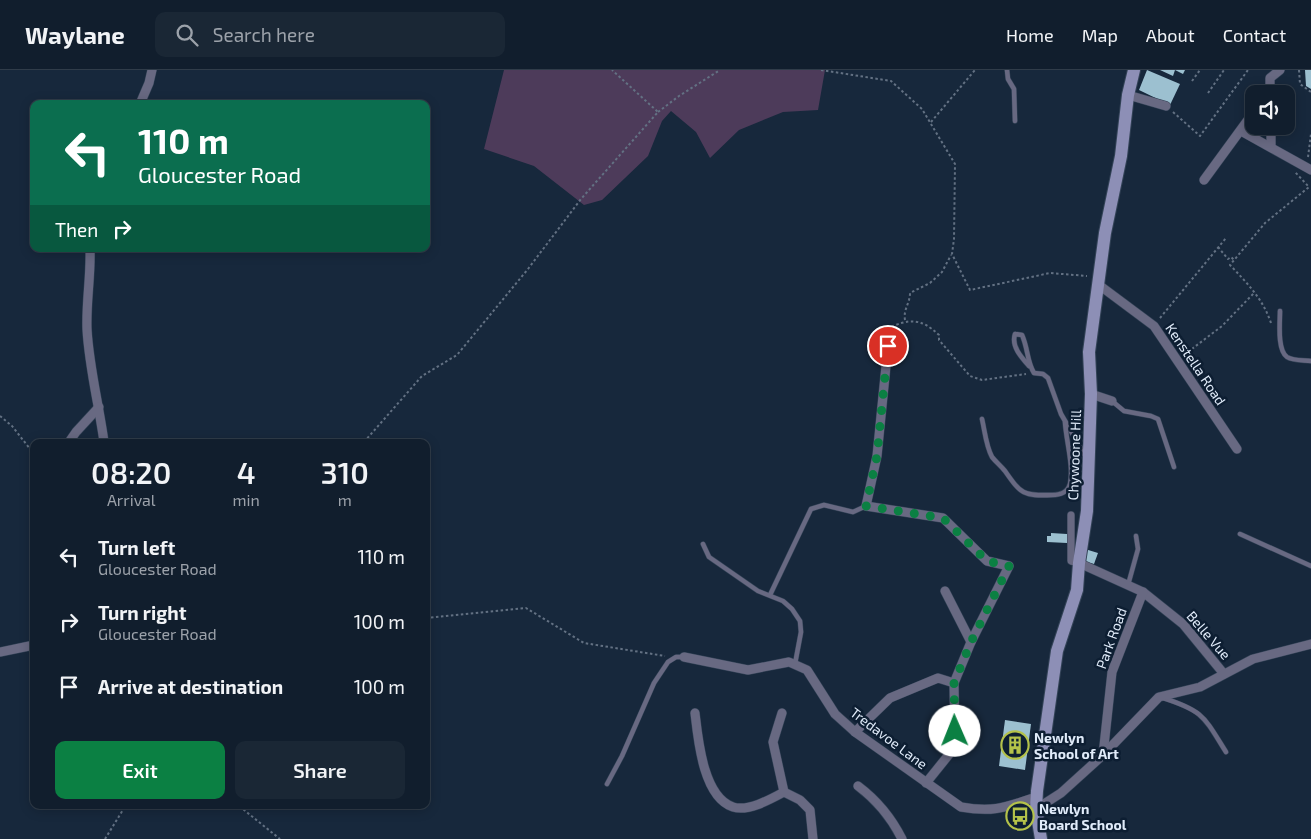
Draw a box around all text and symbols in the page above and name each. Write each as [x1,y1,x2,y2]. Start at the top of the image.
search box [155,12,505,57]
text: Waylane [25,20,125,49]
icon: search [173,21,201,49]
text: Search here [213,23,315,46]
text: Home [1006,24,1054,46]
text: Map [1082,24,1118,46]
text: About [1146,24,1195,46]
text: Contact [1223,24,1286,46]
map controls [1245,85,1295,135]
button: sound [1245,85,1295,135]
text: 110 m [138,119,229,161]
icon: left [55,120,120,185]
text: Gloucester Road [138,161,301,187]
icon: right [108,215,136,243]
text: Then [55,218,98,241]
street label: Kenstella Road [1162,320,1230,408]
pin [867,325,909,367]
icon: arrive [874,332,902,360]
street label: Chywoone Hill [1064,408,1084,501]
text: 08:20 [91,454,171,490]
text: 4 [237,454,256,490]
text: 310 [321,454,369,490]
text: Arrival [107,490,156,509]
text: min [232,490,260,509]
text: m [338,490,352,509]
text: Turn left [98,536,175,559]
icon: left [55,543,83,571]
text: 110 m [358,545,405,568]
text: Gloucester Road [98,559,217,578]
text: Turn right [98,601,186,624]
street label: Park Road [1092,605,1130,671]
street label: Belle Vue [1183,607,1235,663]
icon: right [55,608,83,636]
text: 100 m [354,610,405,633]
text: Gloucester Road [98,624,217,643]
icon: arrive [55,673,83,701]
text: Arrive at destination [98,675,283,698]
text: 100 m [354,675,405,698]
street label: Tredavoe Lane [847,704,931,772]
position arrow [928,704,980,756]
place label: Newlyn School of Art [1034,729,1119,762]
building icon: Newlyn School of Art [1000,730,1030,760]
button: Exit [55,741,225,799]
button: Share [235,741,405,799]
place label: Newlyn Board School [1039,800,1127,833]
bus stop icon: Newlyn Board School [1005,801,1035,831]

